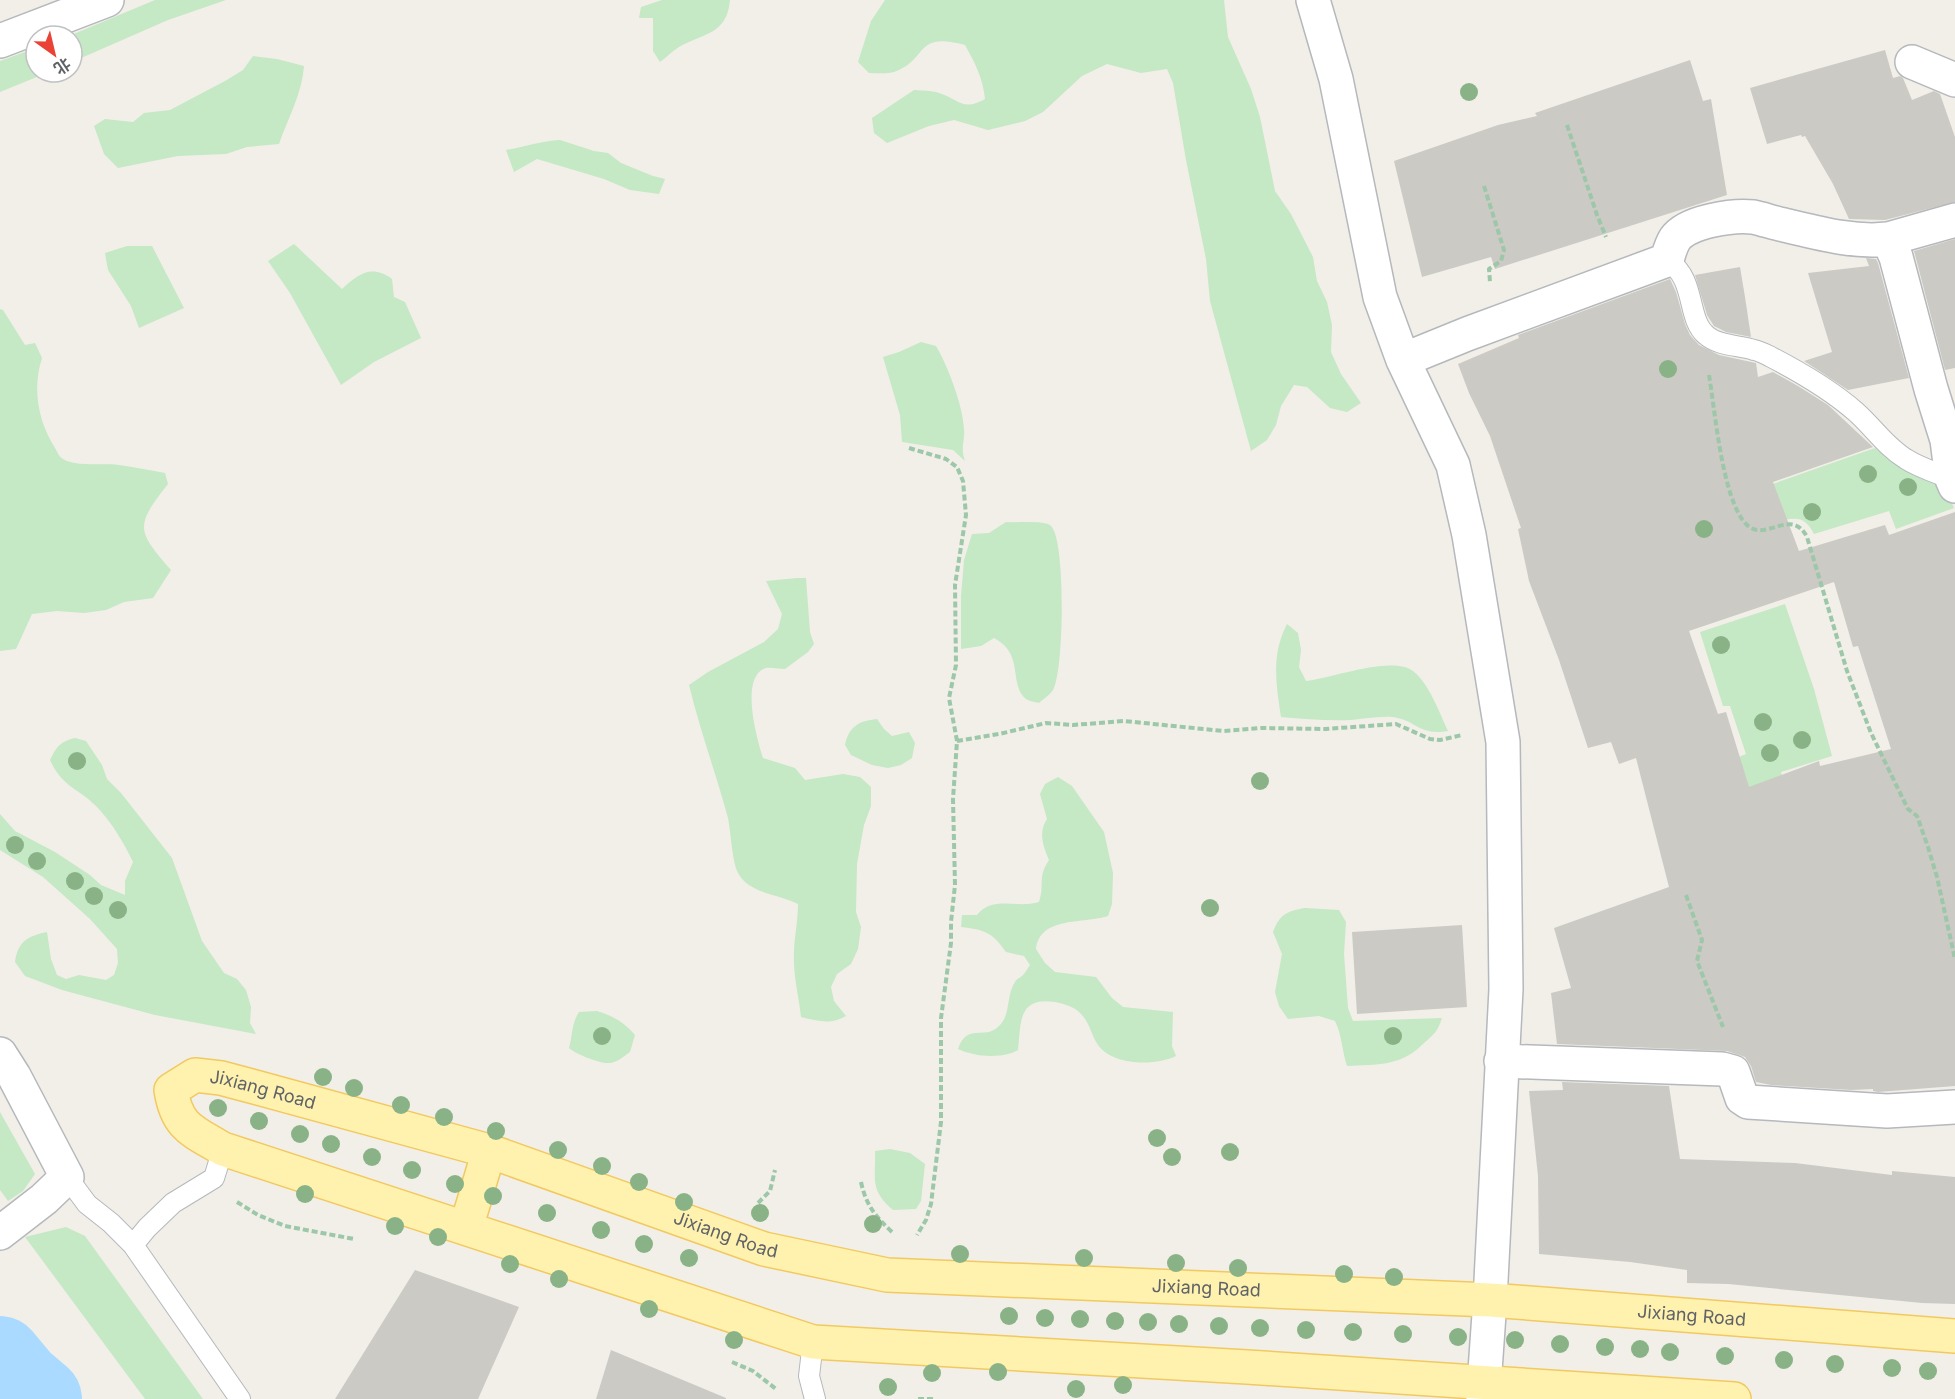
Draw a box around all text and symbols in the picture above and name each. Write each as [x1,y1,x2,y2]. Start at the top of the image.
north arrow [24,24,84,84]
text: 北 [50,54,75,79]
street label: Jixiang Road [208,1066,318,1113]
street label: Jixiang Road [671,1207,780,1262]
street label: Jixiang Road [1151,1275,1261,1300]
street label: Jixiang Road [1636,1300,1747,1330]

